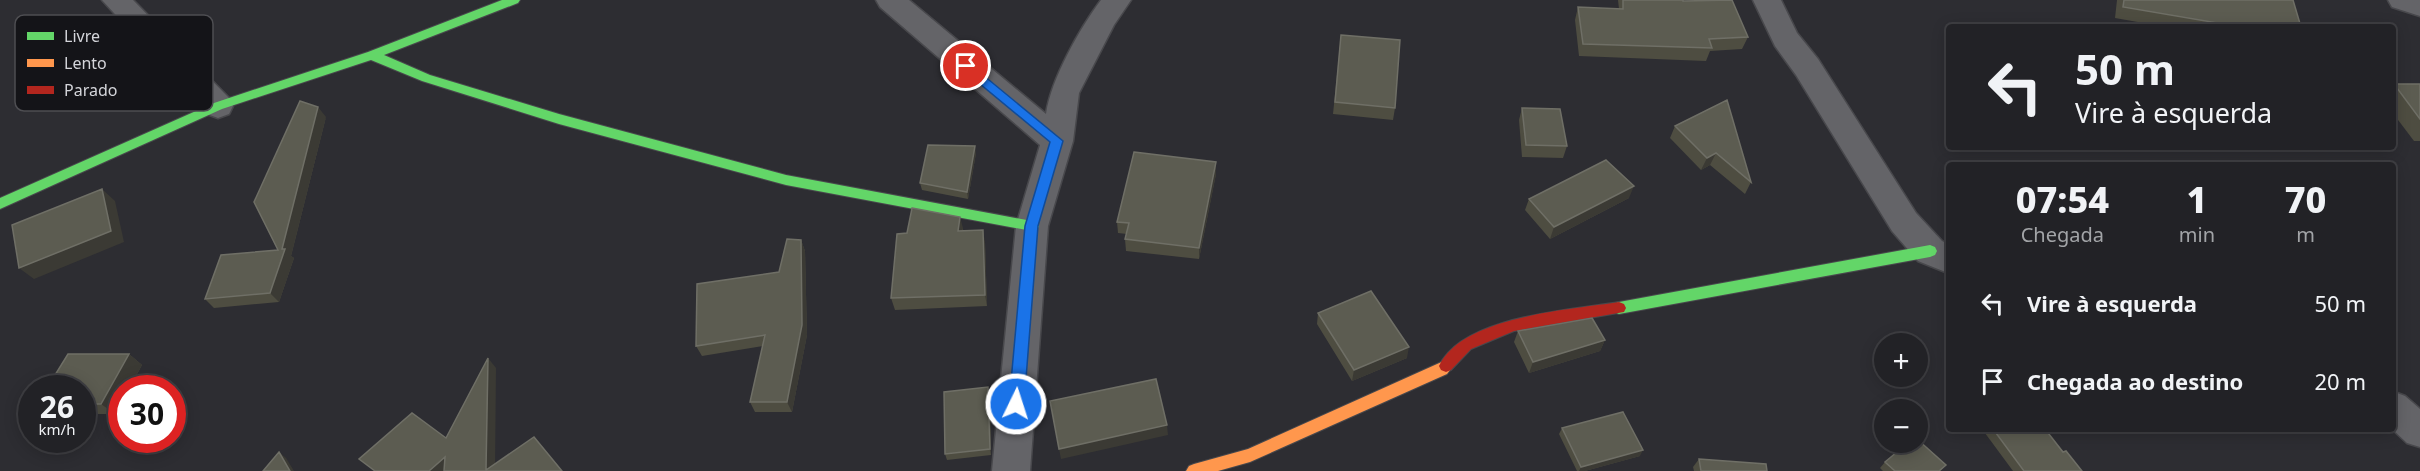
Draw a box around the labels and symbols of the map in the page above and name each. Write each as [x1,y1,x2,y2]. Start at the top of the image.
legend [15,15,213,111]
text: Livre [64,25,100,47]
pin [940,40,991,91]
text: Lento [64,52,107,74]
text: Parado [64,79,117,101]
position arrow [984,372,1048,436]
speed limit sign: 30 [108,375,186,453]

